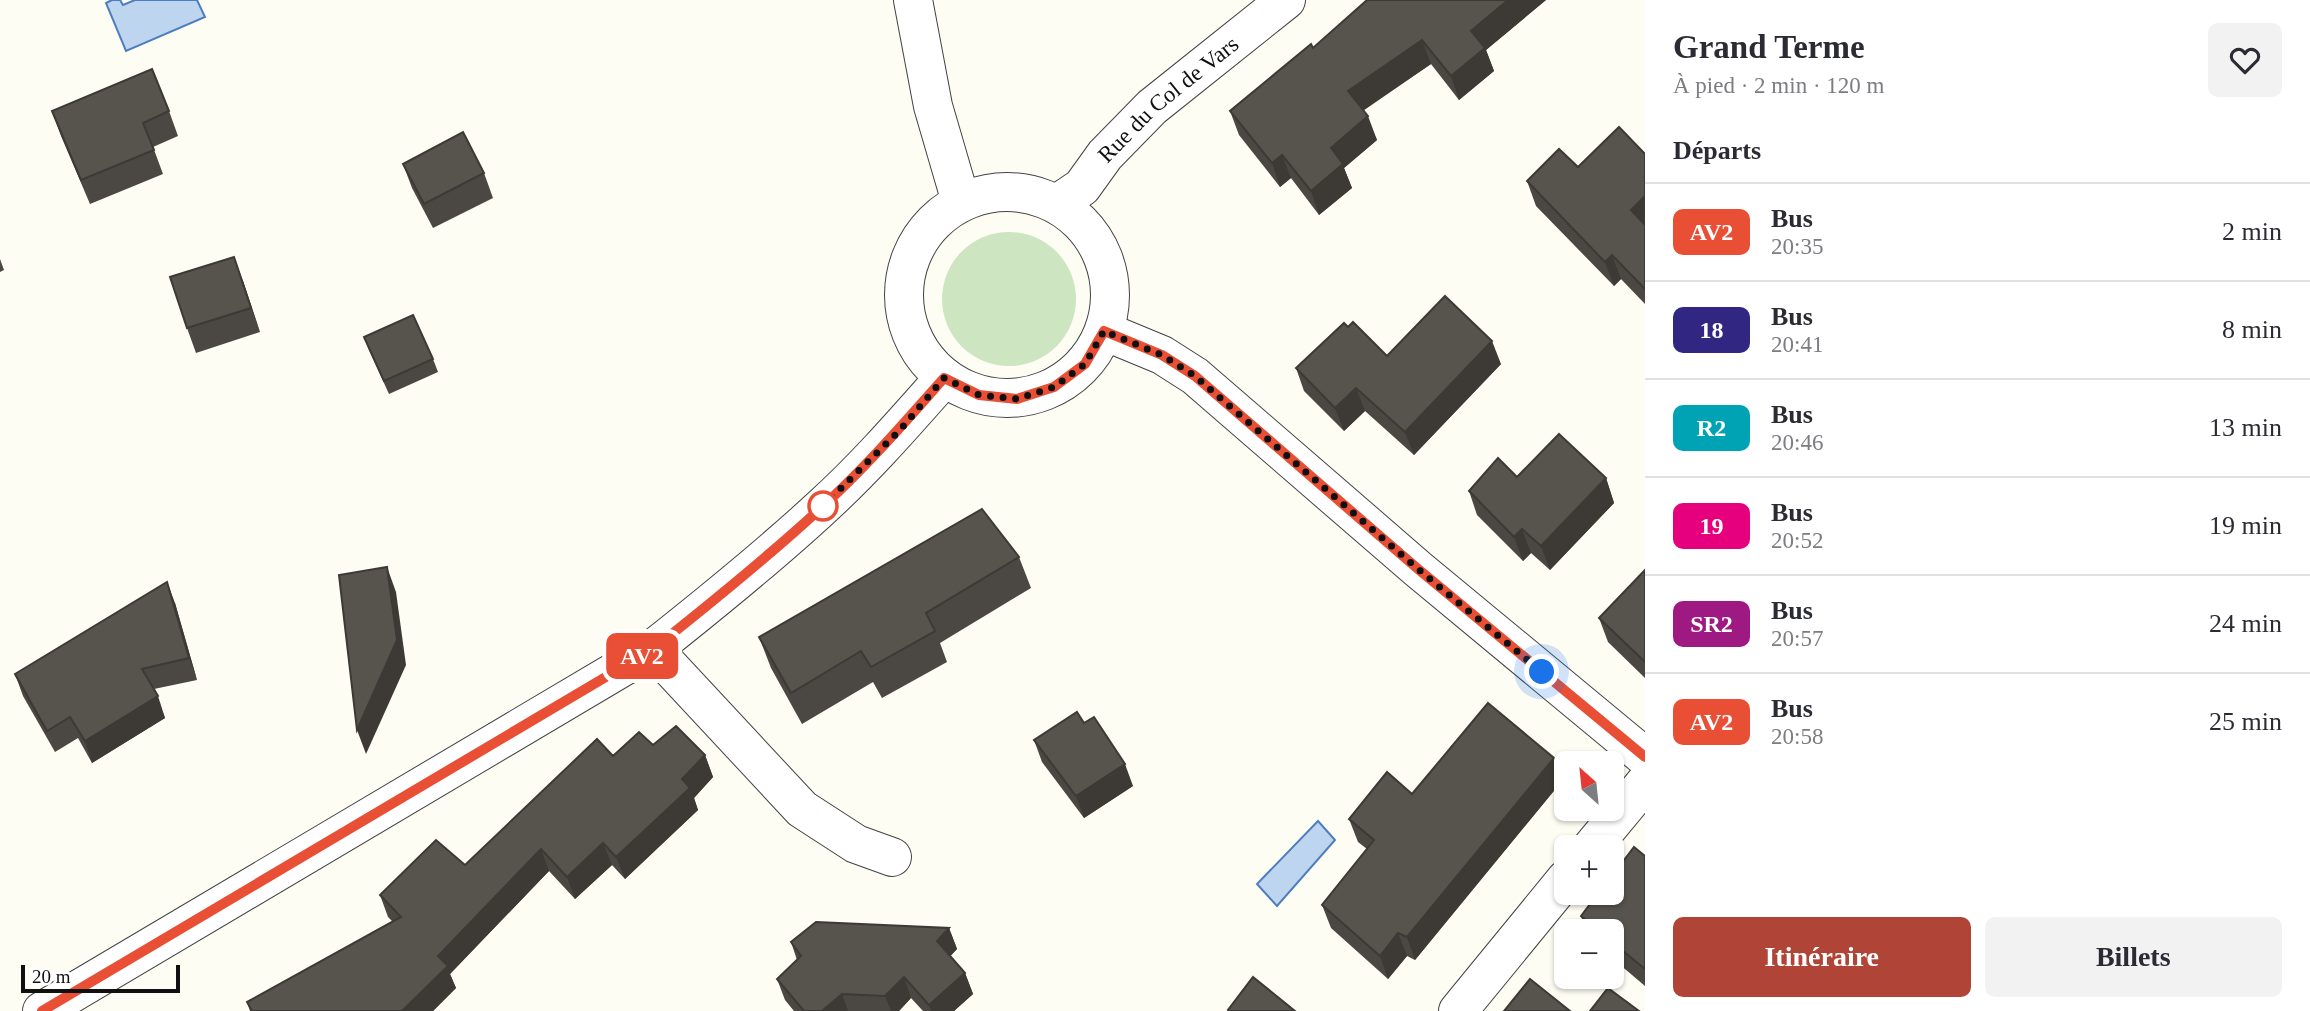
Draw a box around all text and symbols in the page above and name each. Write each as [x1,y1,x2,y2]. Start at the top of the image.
button: heart [2208,23,2282,97]
text: Grand Terme [1673,29,1865,65]
street label: Rue du Col de Vars [1093,31,1243,168]
text: À pied · 2 min · 120 m [1673,73,1884,98]
text: Départs [1673,136,1761,165]
text: Bus [1771,204,1813,233]
text: 2 min [2222,217,2282,246]
text: AV2 [1690,219,1733,245]
text: 20:35 [1771,234,1823,259]
text: Bus [1771,302,1813,331]
text: 8 min [2222,315,2282,344]
text: 18 [1700,317,1724,343]
text: 20:41 [1771,332,1823,357]
text: Bus [1771,400,1813,429]
text: 13 min [2209,413,2282,442]
text: R2 [1697,415,1726,441]
text: 20:46 [1771,430,1823,455]
unlabelled marker [808,491,838,521]
text: Bus [1771,498,1813,527]
text: 19 min [2209,511,2282,540]
text: 19 [1700,513,1724,539]
text: 20:52 [1771,528,1823,553]
text: Bus [1771,596,1813,625]
text: 24 min [2209,609,2282,638]
text: SR2 [1690,611,1733,637]
text: 20:57 [1771,626,1823,651]
line badge: AV2 [602,633,682,679]
text: AV2 [620,643,664,669]
your location [1524,654,1559,689]
text: Bus [1771,694,1813,723]
text: 25 min [2209,707,2282,736]
text: AV2 [1690,709,1733,735]
text: 20:58 [1771,724,1823,749]
north arrow [1554,751,1624,821]
map controls [1554,751,1624,989]
button: + [1554,835,1624,905]
button: Itinéraire [1673,917,1971,997]
button: Billets [1985,917,2282,997]
button: − [1554,919,1624,989]
scale bar [21,962,180,994]
text: 20 m [32,966,71,987]

